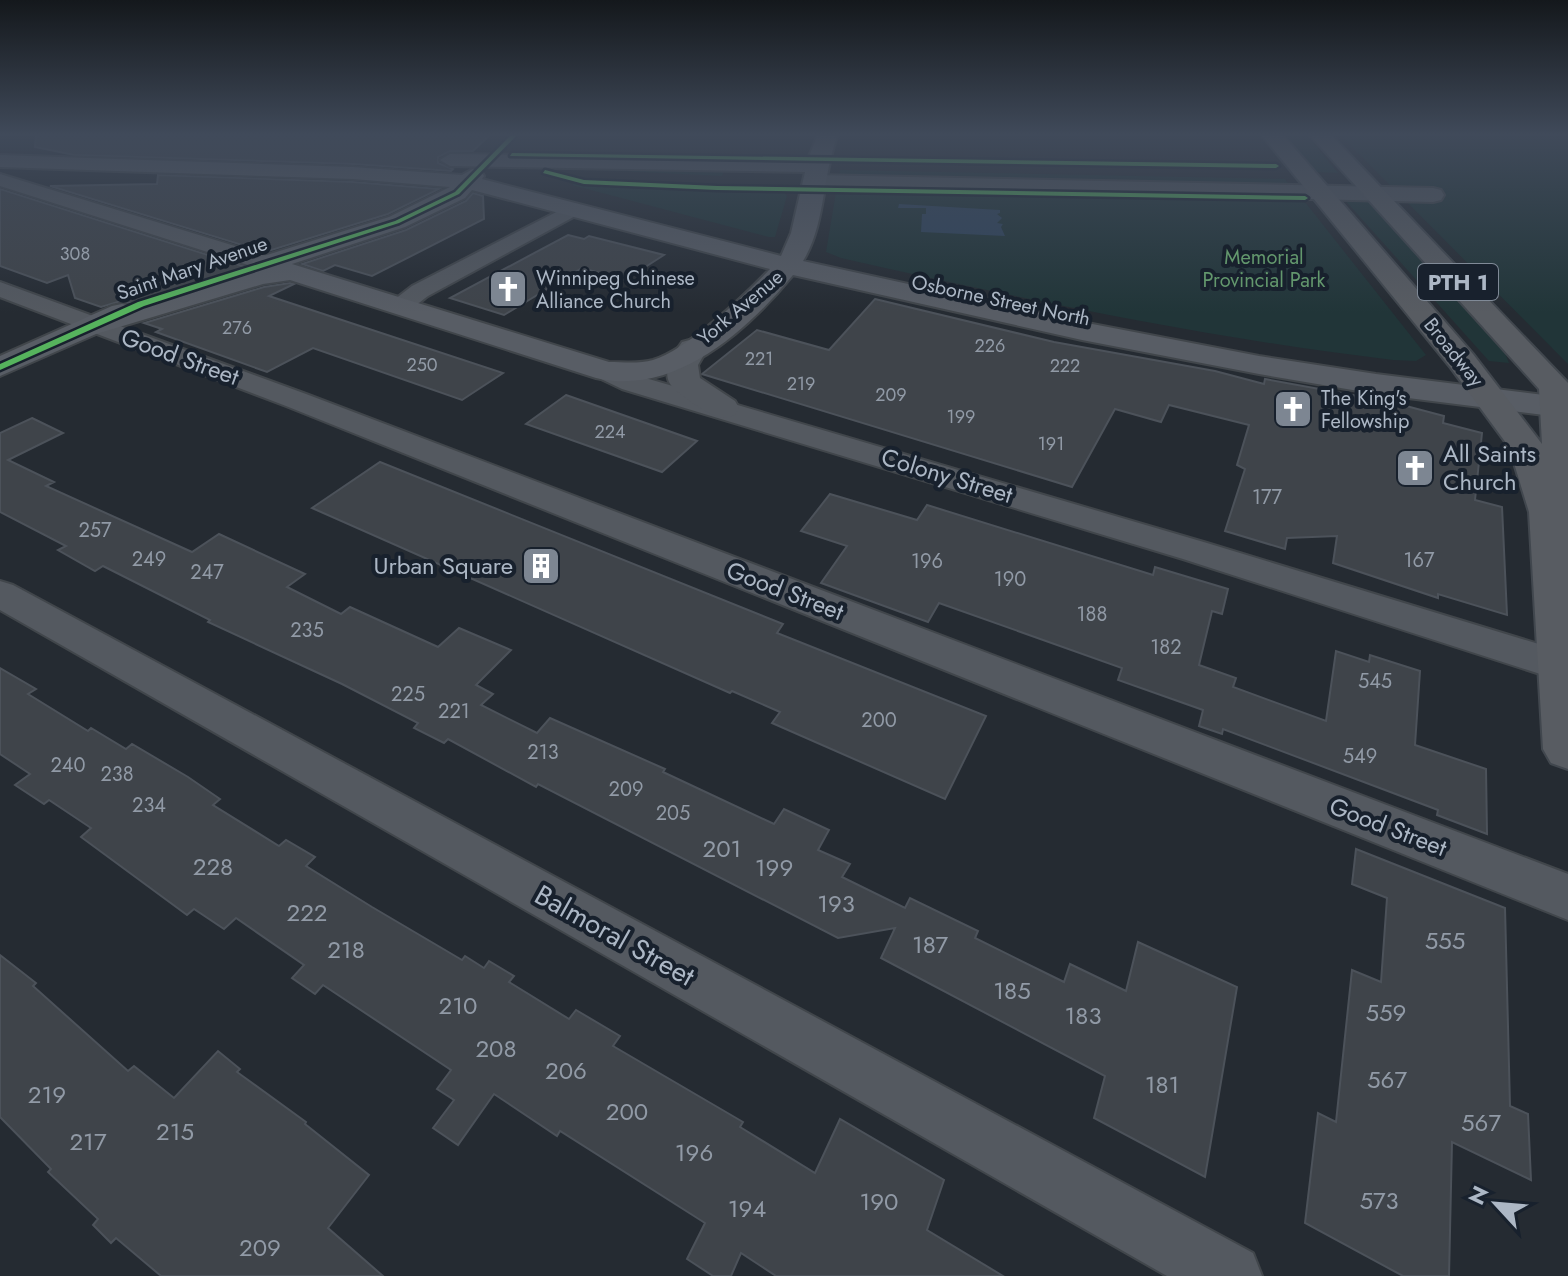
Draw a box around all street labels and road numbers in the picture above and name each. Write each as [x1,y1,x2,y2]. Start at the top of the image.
street label: Saint Mary Avenue [113,229,271,308]
street label: York Avenue [691,263,790,352]
road number: PTH 1 [1418,264,1498,300]
street label: Osborne Street North [909,267,1093,334]
street label: Broadway [1417,311,1491,393]
street label: Good Street [116,319,244,394]
street label: Colony Street [877,439,1017,512]
street label: Good Street [722,552,849,629]
street label: Good Street [1325,788,1452,865]
street label: Balmoral Street [527,875,703,996]

